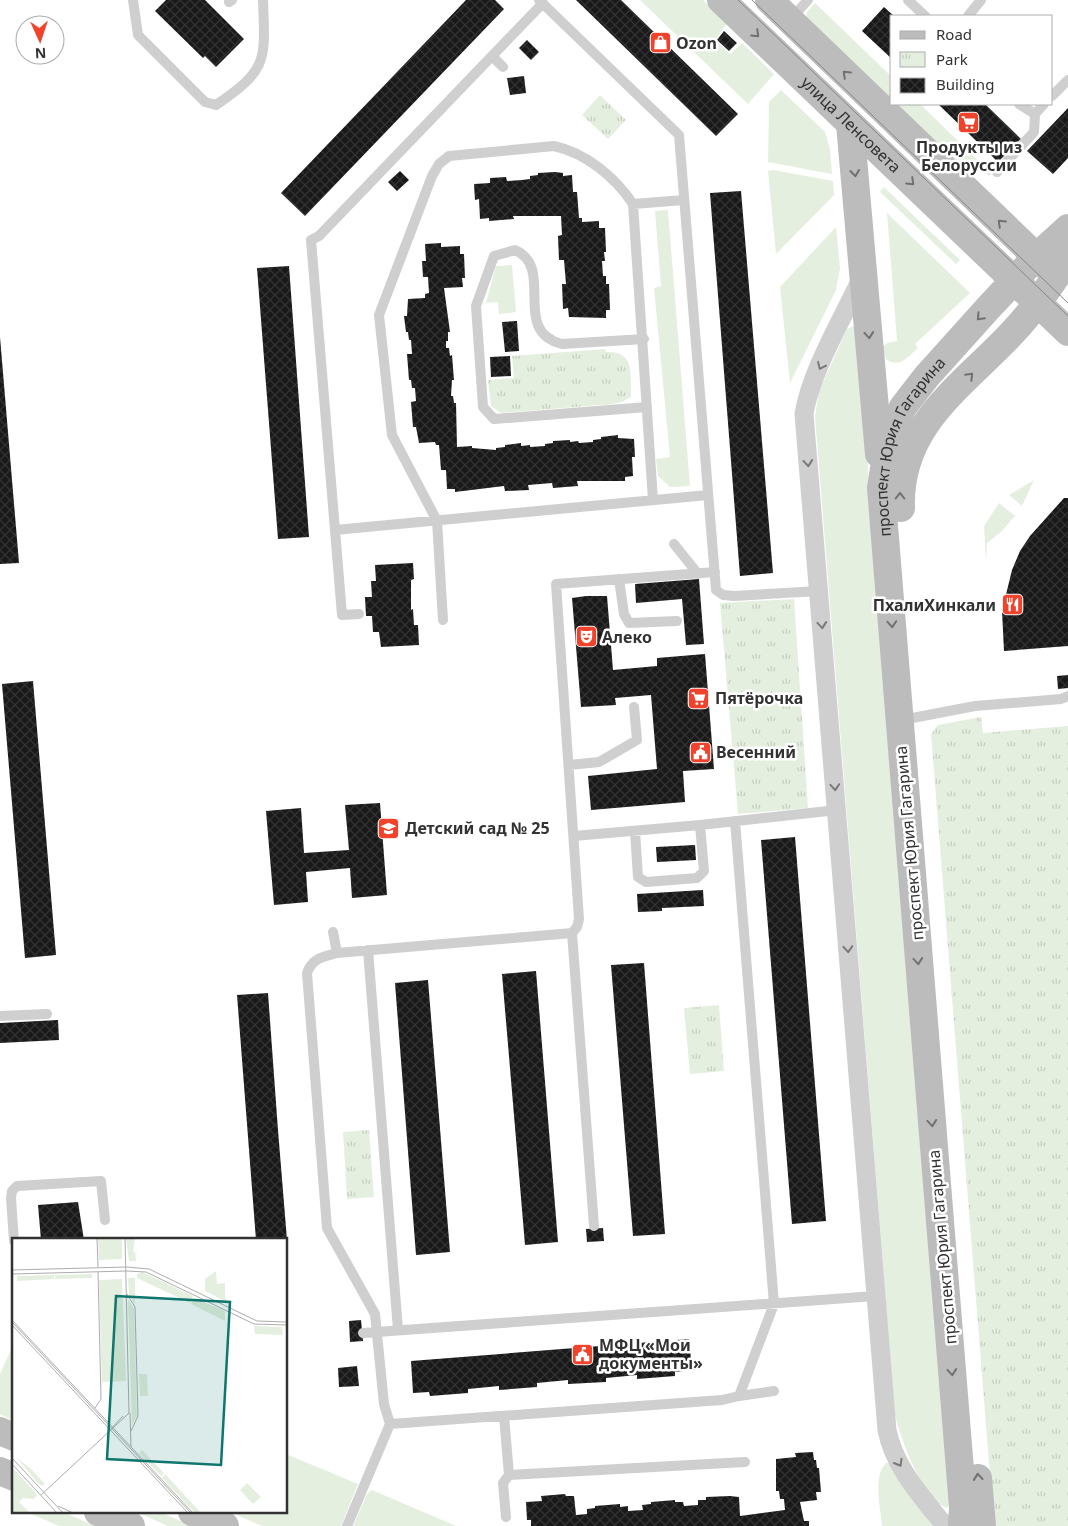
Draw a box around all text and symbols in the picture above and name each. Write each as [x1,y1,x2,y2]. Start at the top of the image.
north arrow [15,15,65,65]
legend [890,15,1053,105]
text: Road [936,24,972,44]
one-way arrow [751,28,760,37]
shop icon: Ozon [648,31,672,55]
place label: Ozon [676,32,717,54]
text: N [35,44,47,63]
text: Park [936,49,968,69]
street label: улица Ленсовета [796,71,906,178]
one-way arrow [843,71,852,80]
text: Building [936,74,994,94]
supermarket icon: Продукты из Белоруссии [957,111,981,135]
place label: Продукты из Белоруссии [916,136,1022,176]
one-way arrow [849,169,860,177]
one-way arrow [905,176,914,185]
one-way arrow [998,220,1007,229]
one-way arrow [977,311,986,320]
one-way arrow [863,331,874,339]
street label: проспект Юрия Гагарина [870,352,950,538]
one-way arrow [817,360,827,369]
one-way arrow [964,373,973,382]
one-way arrow [802,459,813,467]
one-way arrow [895,491,905,499]
restaurant icon: ПхалиХинкали [1000,593,1024,617]
place label: ПхалиХинкали [873,594,996,616]
one-way arrow [886,620,897,628]
one-way arrow [816,621,827,629]
theatre icon: Алеко [574,625,598,649]
place label: Алеко [602,626,652,648]
supermarket icon: Пятёрочка [687,686,711,710]
place label: Пятёрочка [715,687,803,709]
public building icon: Весенний [688,740,712,764]
place label: Весенний [716,741,796,763]
street label: проспект Юрия Гагарина [890,745,928,941]
one-way arrow [829,783,840,791]
school or university icon: Детский сад № 25 [377,816,401,840]
place label: Детский сад № 25 [405,817,550,839]
one-way arrow [842,945,853,953]
one-way arrow [913,957,924,965]
one-way arrow [926,1119,937,1127]
street label: проспект Юрия Гагарина [923,1149,961,1345]
inset map [12,1238,288,1514]
place label: МФЦ «Мои документы» [599,1334,703,1374]
public building icon: МФЦ «Мои документы» [571,1342,595,1366]
one-way arrow [946,1368,957,1376]
one-way arrow [893,1457,903,1466]
one-way arrow [973,1473,984,1481]

